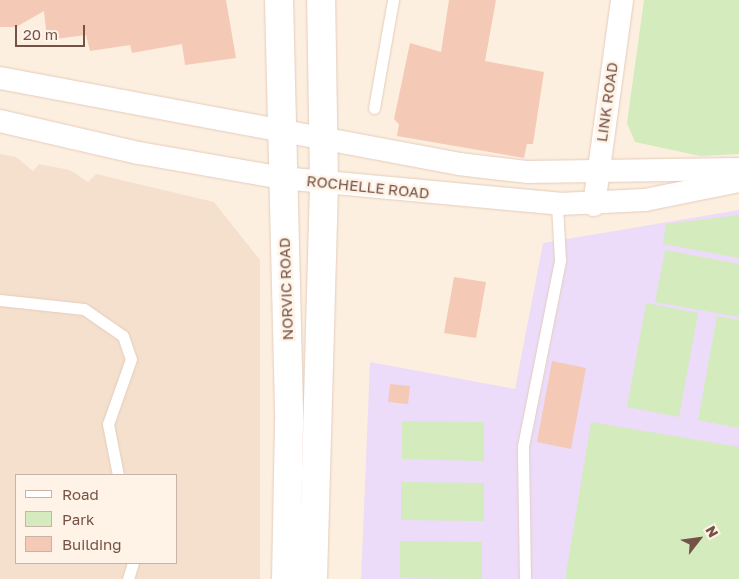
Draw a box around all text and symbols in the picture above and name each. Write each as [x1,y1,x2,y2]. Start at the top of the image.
scale bar [18,15,88,47]
text: 20 m [23,25,58,43]
street label: LINK ROAD [592,61,622,143]
street label: ROCHELLE ROAD [306,172,430,202]
street label: NORVIC ROAD [275,237,297,341]
legend [15,474,178,564]
text: Road [62,485,99,503]
text: Park [62,510,94,528]
north arrow [674,514,724,564]
text: N [702,522,722,540]
text: Building [62,535,122,553]

